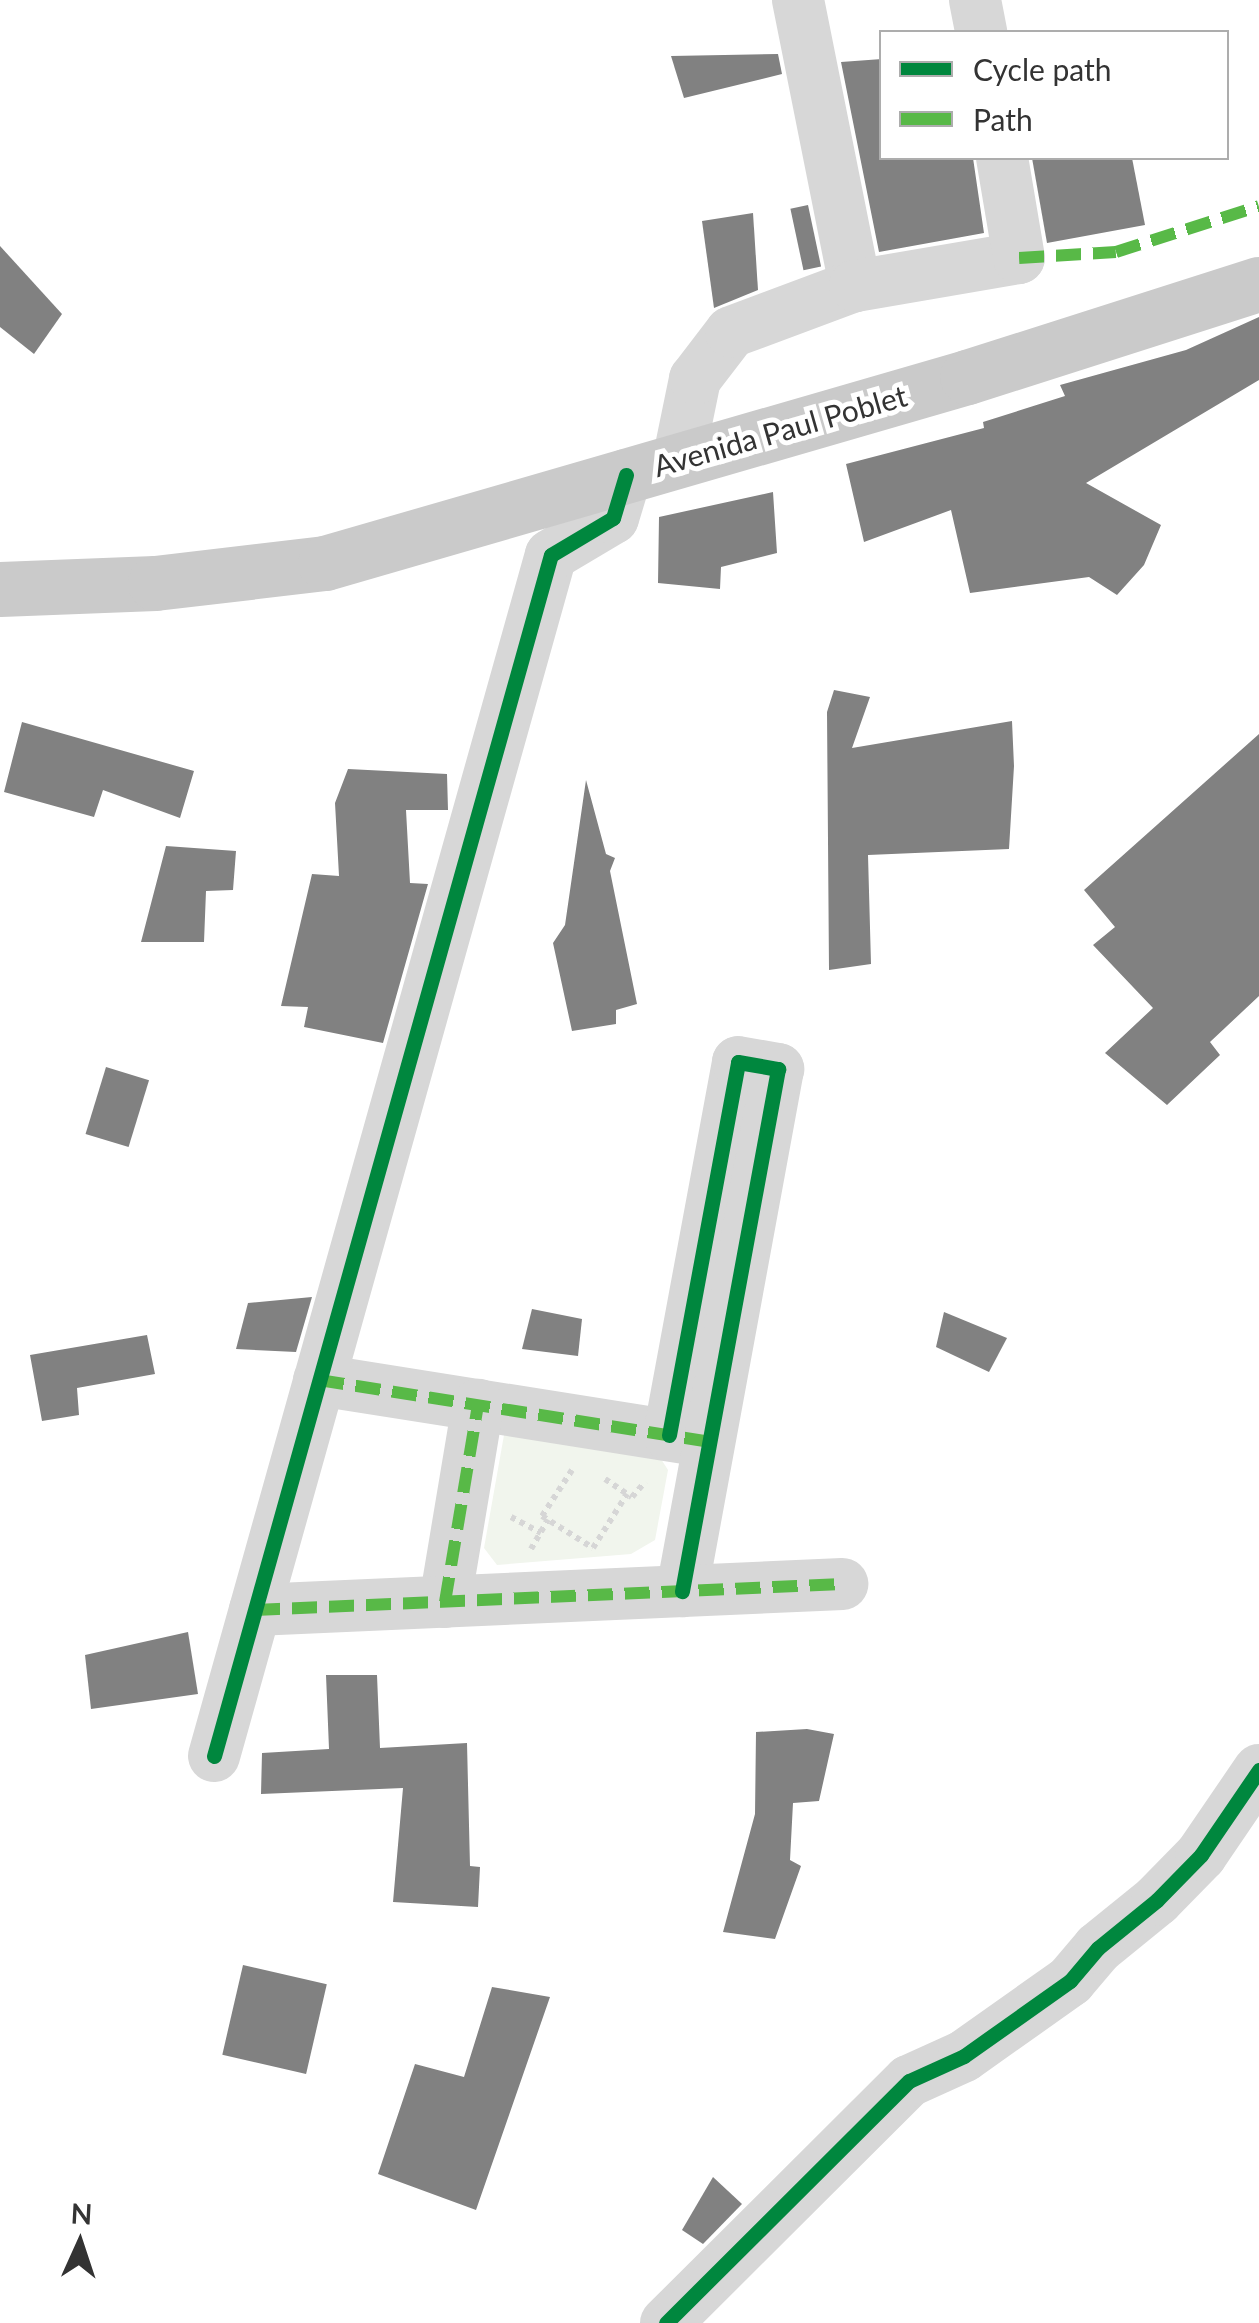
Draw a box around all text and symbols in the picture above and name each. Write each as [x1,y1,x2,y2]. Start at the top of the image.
legend [879,30,1229,160]
text: Cycle path [973,51,1112,87]
text: Path [973,101,1033,137]
street label: Avenida Paul Poblet [649,377,911,483]
north arrow [30,2193,130,2293]
text: N [70,2195,93,2231]

